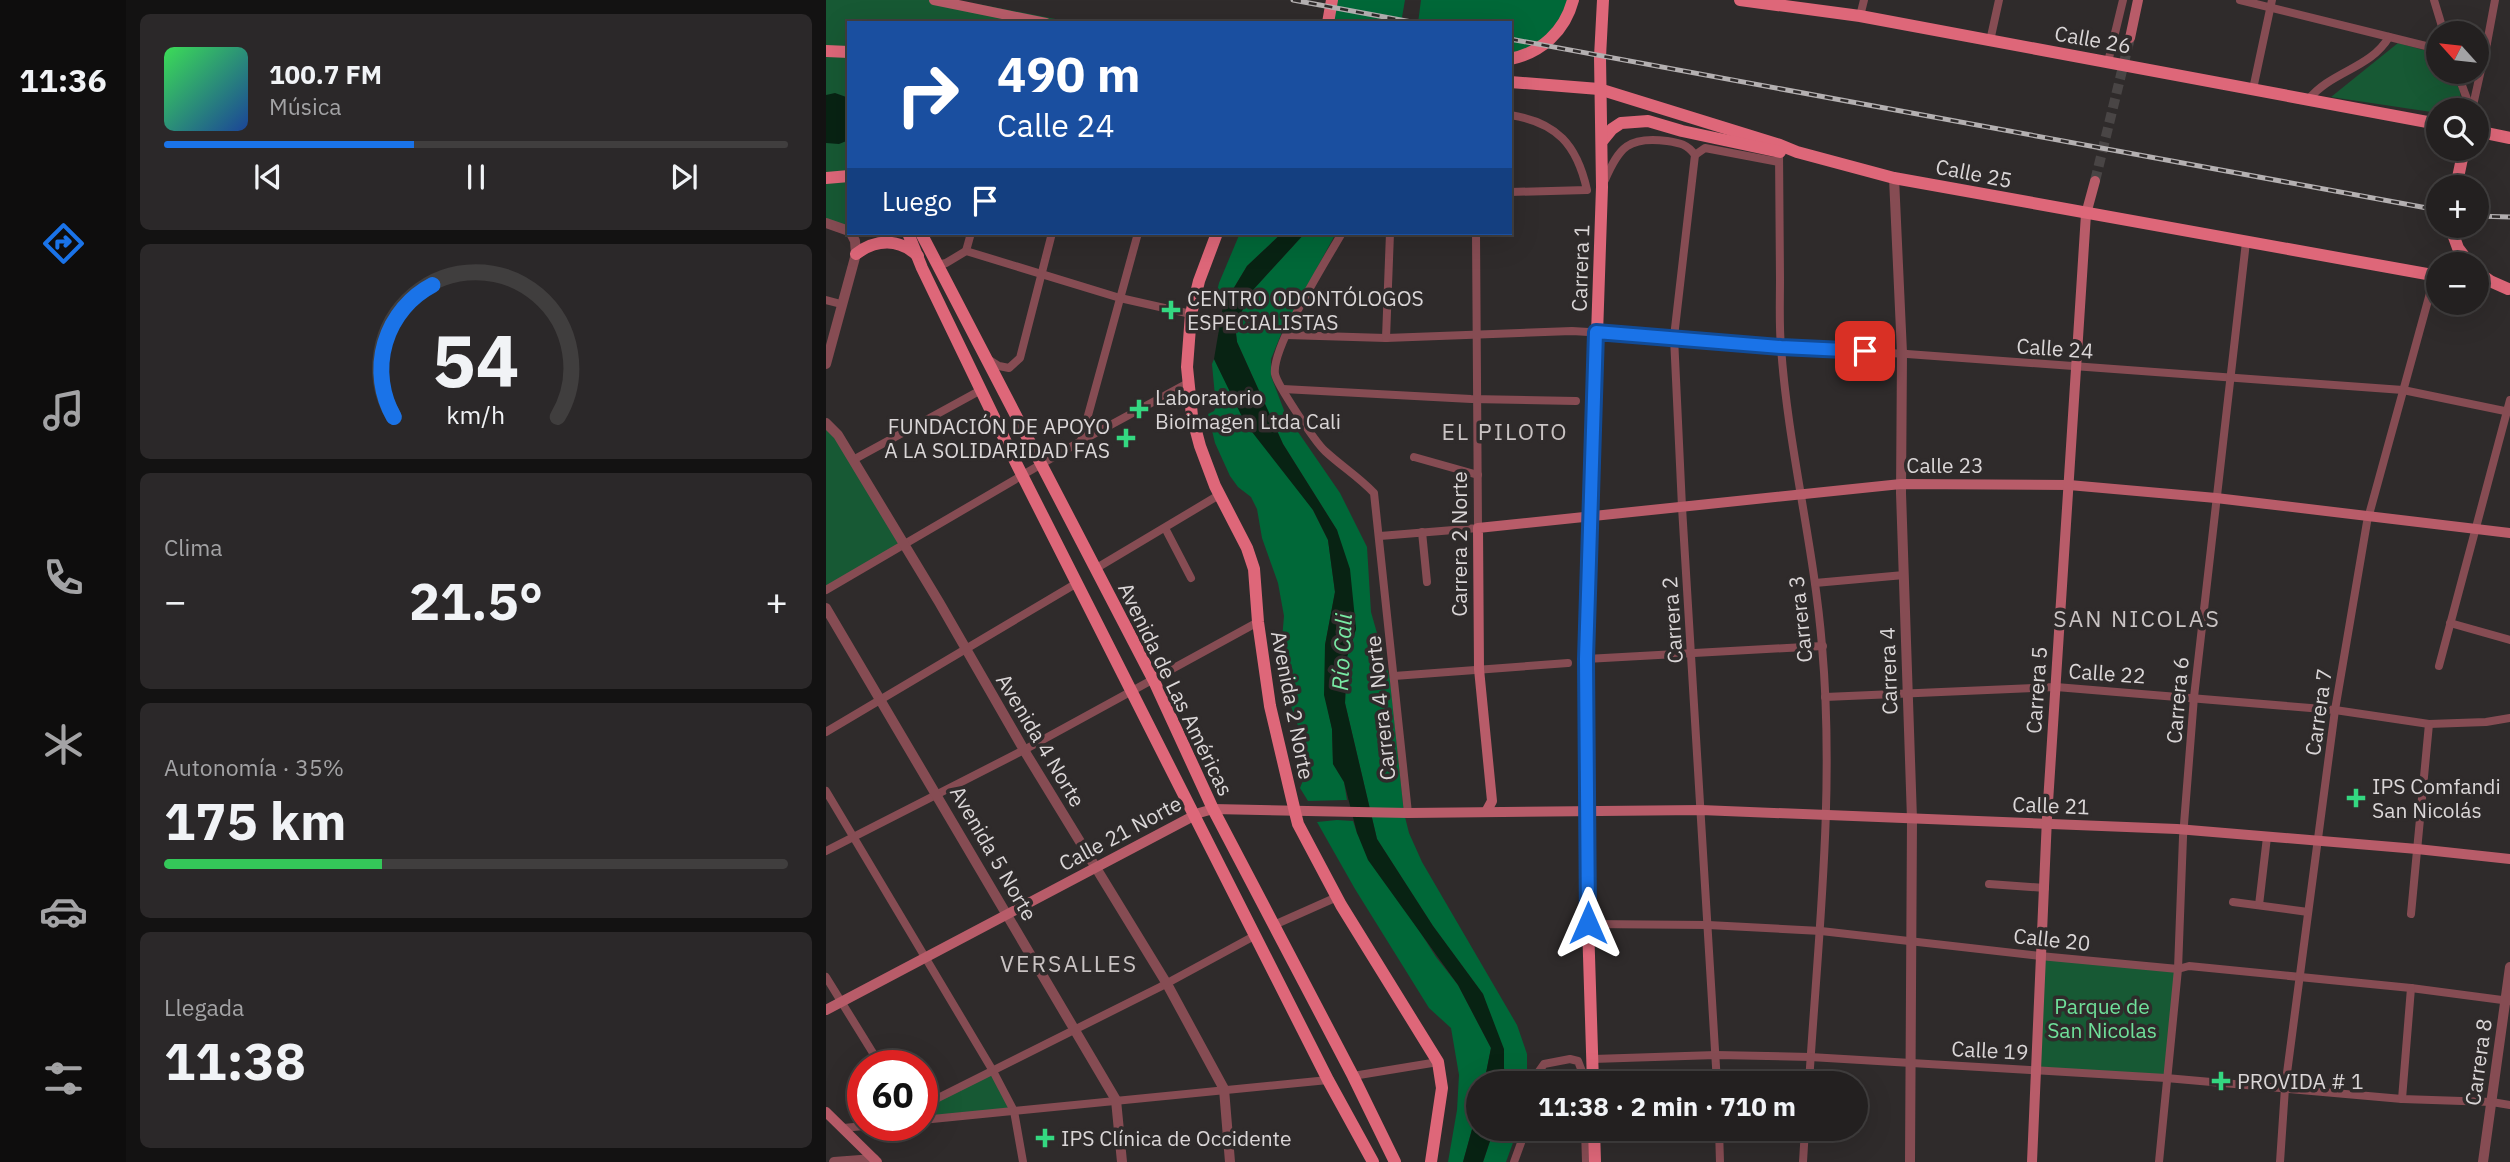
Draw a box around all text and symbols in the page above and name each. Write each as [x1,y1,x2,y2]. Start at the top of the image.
street label: Calle 26 [2053,19,2133,59]
north arrow [2426,21,2488,84]
map controls [2426,21,2489,315]
text: 490 m [997,42,1141,105]
icon: right [882,49,973,140]
text: 100.7 FM [269,57,382,91]
text: 11:36 [19,59,107,101]
text: Música [269,91,342,121]
button: search [2426,98,2489,161]
text: Calle 24 [997,104,1115,146]
street label: Calle 25 [1933,152,2015,194]
icon: previous [249,158,287,196]
icon: pause [457,158,495,196]
icon: next [665,158,703,196]
button: + [2426,175,2489,238]
icon: arrive [966,182,1004,220]
text: Luego [882,184,952,218]
icon: directions [39,219,88,268]
street label: Carrera 1 [1564,224,1596,312]
button: − [2426,252,2489,315]
place label: CENTRO ODONTÓLOGOS ESPECIALISTAS [1187,284,1424,336]
marker: CENTRO ODONTÓLOGOS ESPECIALISTAS [1161,300,1181,320]
text: 54 [432,313,520,408]
pin [1835,321,1895,381]
street label: Calle 24 [2015,331,2095,365]
icon: arrive [1846,332,1884,370]
place label: Laboratorio Bioimagen Ltda Cali [1155,383,1341,435]
icon: music [39,386,88,435]
text: km/h [447,398,505,431]
marker: Laboratorio Bioimagen Ltda Cali [1129,399,1149,419]
place label: FUNDACIÓN DE APOYO A LA SOLIDARIDAD FAS [884,412,1110,464]
district label: EL PILOTO [1441,416,1569,446]
marker: FUNDACIÓN DE APOYO A LA SOLIDARIDAD FAS [1116,428,1136,448]
street label: Calle 23 [1906,451,1984,479]
street label: Carrera 2 Norte [1445,471,1473,617]
text: Clima [164,532,223,562]
icon: phone [39,553,88,602]
text: 21.5° [409,567,543,634]
street label: Carrera 3 [1782,574,1818,664]
street label: Carrera 2 [1655,575,1689,665]
text: − [164,576,187,625]
text: + [765,576,788,625]
street label: Avenida de Las Américas [1112,578,1240,800]
district label: SAN NICOLAS [2053,603,2221,633]
water label: Río Cali [1324,611,1358,692]
street label: Carrera 4 [1872,627,1904,715]
street label: Avenida 2 Norte [1265,628,1321,782]
street label: Carrera 4 Norte [1358,634,1402,782]
street label: Carrera 5 [2019,645,2053,735]
street label: Carrera 6 [2159,655,2195,745]
street label: Calle 22 [2067,656,2147,690]
street label: Carrera 7 [2298,667,2338,757]
street label: Avenida 4 Norte [990,668,1092,812]
icon: climate [39,720,88,769]
text: Autonomía · 35% [164,752,344,782]
place label: IPS Comfandi San Nicolás [2372,772,2501,824]
street label: Avenida 5 Norte [944,781,1044,925]
text: 175 km [164,787,346,854]
marker: IPS Comfandi San Nicolás [2346,788,2366,808]
street label: Calle 21 Norte [1054,789,1186,877]
street label: Calle 21 [2012,790,2090,820]
position arrow [1551,886,1625,960]
icon: car [39,887,88,936]
street label: Calle 20 [2012,921,2092,957]
district label: VERSALLES [1000,948,1138,978]
text: Llegada [164,992,244,1022]
park label: Parque de San Nicolas [2047,992,2157,1044]
street label: Carrera 8 [2458,1017,2498,1107]
text: 11:38 [164,1027,306,1094]
street label: Calle 19 [1951,1034,2029,1066]
speed limit sign: 60 [847,1050,938,1141]
icon: filters [39,1054,88,1103]
place label: PROVIDA # 1 [2237,1067,2364,1095]
marker: PROVIDA # 1 [2211,1071,2231,1091]
text: 11:38 · 2 min · 710 m [1538,1089,1796,1123]
place label: IPS Clínica de Occidente [1061,1124,1291,1152]
marker: IPS Clínica de Occidente [1035,1128,1055,1148]

